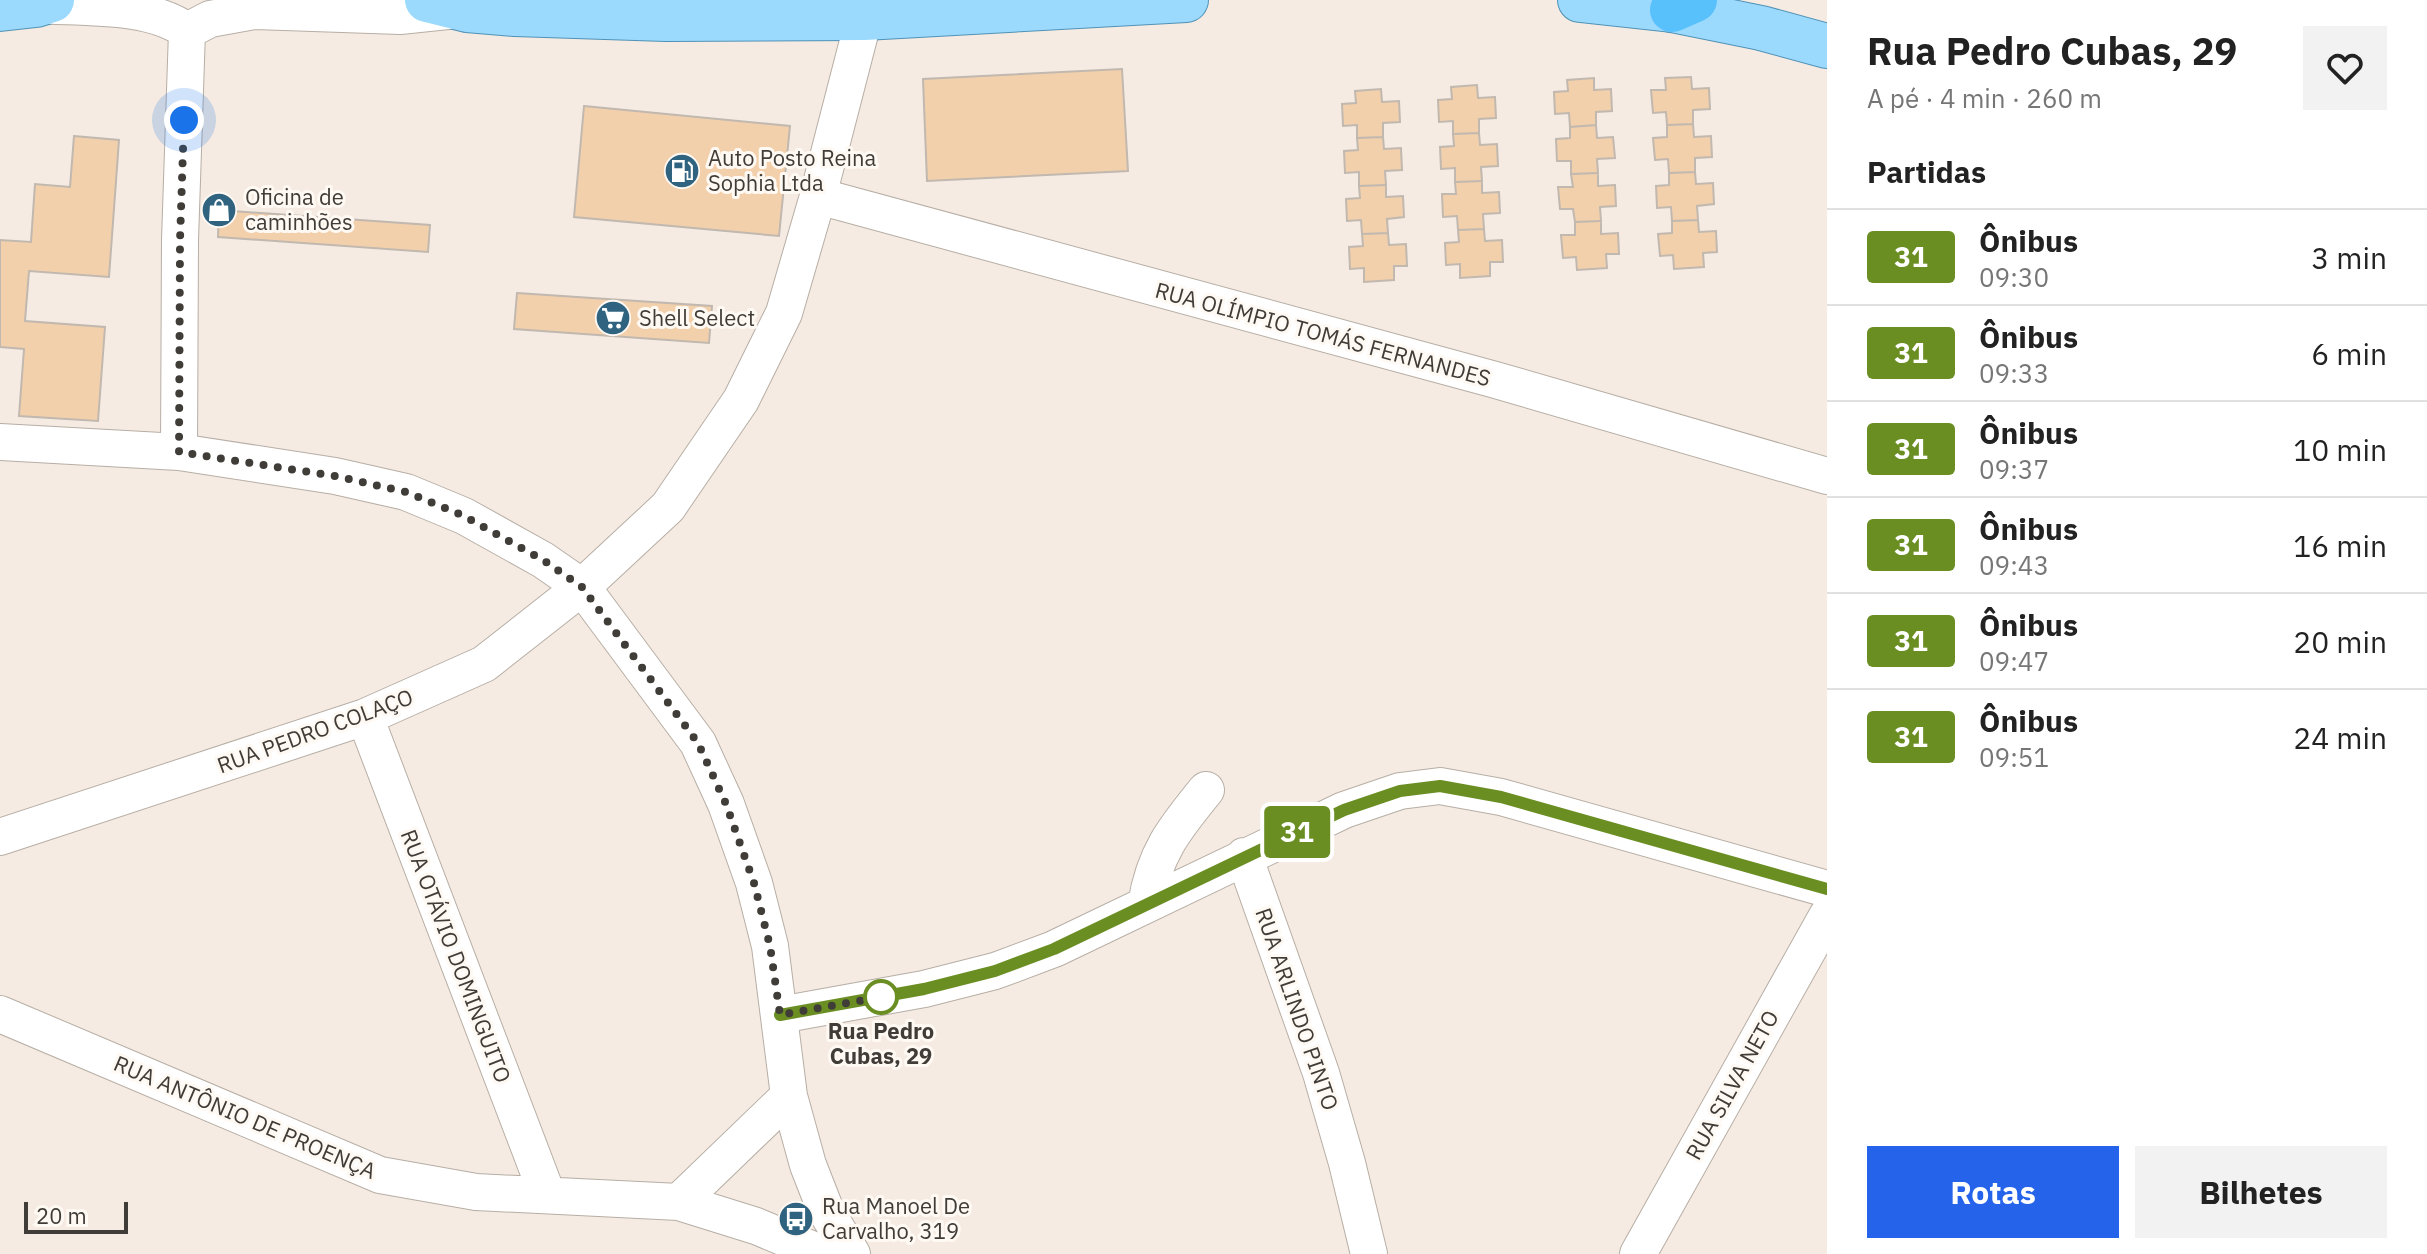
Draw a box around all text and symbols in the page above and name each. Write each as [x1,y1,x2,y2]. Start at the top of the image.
text: Rua Pedro Cubas, 29 [1867,26,2237,75]
button: heart [2303,26,2387,110]
text: A pé · 4 min · 260 m [1867,81,2102,115]
your location [164,100,204,140]
place label: Auto Posto Reina Sophia Ltda [708,143,876,197]
fuel station icon: Auto Posto Reina Sophia Ltda [663,152,701,190]
text: Partidas [1867,152,1986,191]
place label: Oficina de caminhões [245,182,353,236]
shop icon: Oficina de caminhões [200,191,238,229]
text: Ônibus [1979,221,2078,260]
text: 31 [1894,238,1928,275]
text: 3 min [2311,238,2387,277]
text: 09:30 [1979,260,2049,294]
street label: RUA OLÍMPIO TOMÁS FERNANDES [1152,275,1494,392]
supermarket icon: Shell Select [594,299,632,337]
place label: Shell Select [639,303,755,332]
text: Ônibus [1979,317,2078,356]
text: 31 [1894,334,1928,371]
text: 6 min [2311,334,2387,373]
text: 09:33 [1979,356,2049,390]
text: Ônibus [1979,413,2078,452]
text: 31 [1894,430,1928,467]
text: 10 min [2293,430,2387,469]
text: 09:37 [1979,452,2049,486]
text: Ônibus [1979,509,2078,548]
text: 31 [1894,526,1928,563]
text: 16 min [2293,526,2387,565]
text: 09:43 [1979,548,2049,582]
text: Ônibus [1979,605,2078,644]
text: 31 [1894,622,1928,659]
text: 20 min [2293,622,2387,661]
text: 09:47 [1979,644,2049,678]
street label: RUA PEDRO COLAÇO [213,682,417,779]
text: Ônibus [1979,701,2078,740]
text: 31 [1894,718,1928,755]
text: 24 min [2293,718,2387,757]
text: 09:51 [1979,740,2049,774]
line badge: 31 [1261,806,1333,858]
text: 31 [1280,813,1314,850]
street label: RUA OTÁVIO DOMINGUITO [395,825,518,1087]
street label: RUA ARLINDO PINTO [1249,904,1346,1114]
marker: Rua Pedro Cubas, 29 [864,980,898,1014]
street label: RUA SILVA NETO [1678,1005,1785,1165]
place label: Rua Pedro Cubas, 29 [828,1016,934,1070]
street label: RUA ANTÔNIO DE PROENÇA [110,1048,381,1185]
button: Rotas [1867,1146,2119,1238]
button: Bilhetes [2135,1146,2387,1238]
place label: Rua Manoel De Carvalho, 319 [822,1191,970,1245]
scale bar [24,1198,128,1234]
bus stop icon: Rua Manoel De Carvalho, 319 [777,1200,815,1238]
text: 20 m [36,1201,87,1230]

